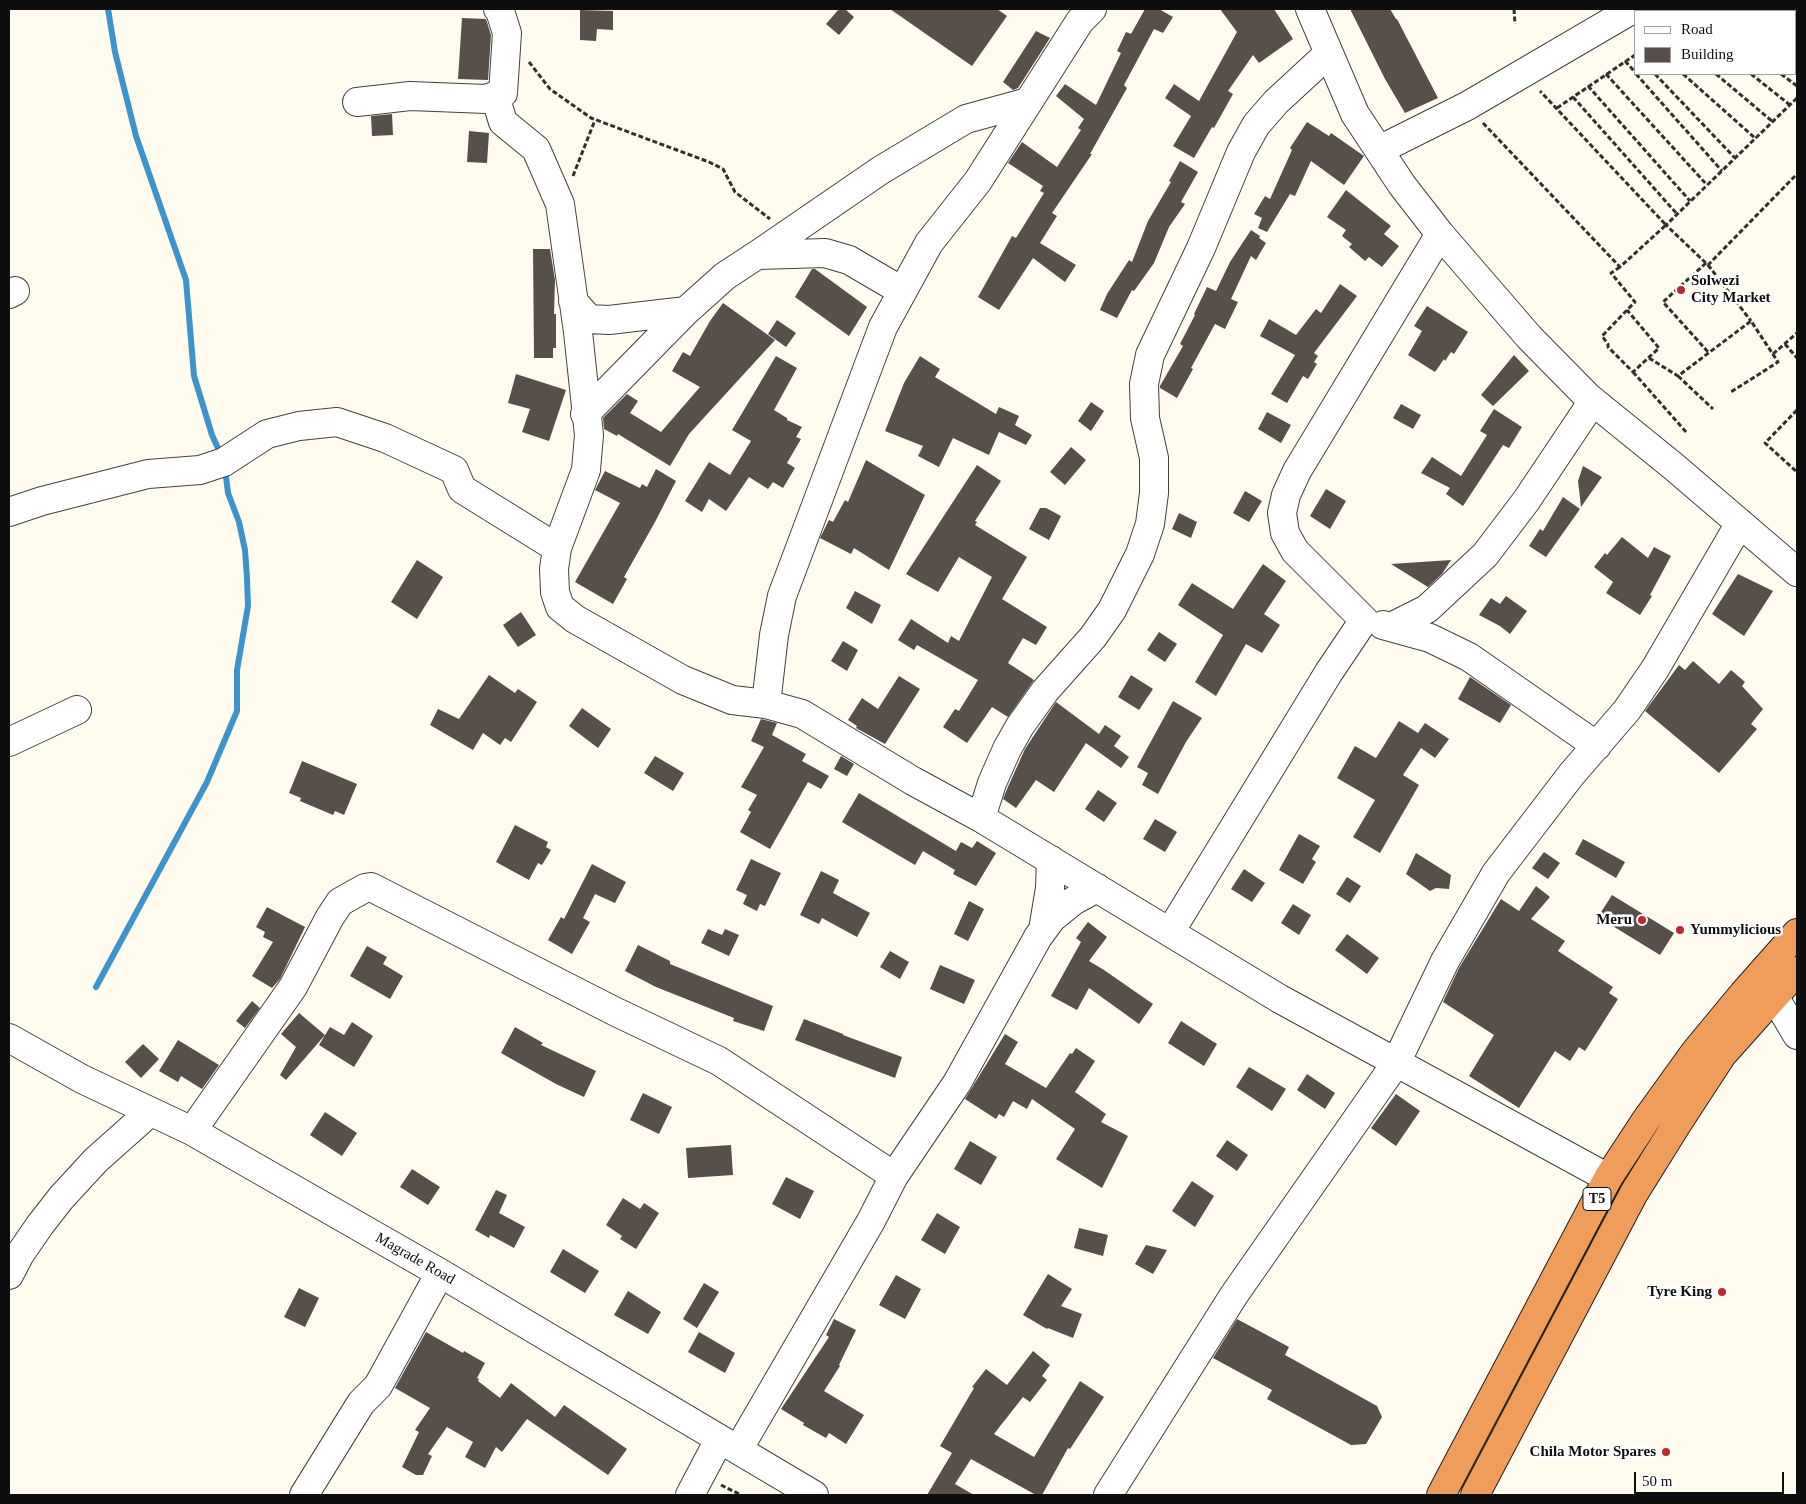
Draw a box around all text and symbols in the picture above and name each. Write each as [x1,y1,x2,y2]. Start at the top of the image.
legend [1634,10,1796,75]
text: Road [1681,21,1713,37]
text: Building [1681,46,1734,62]
place label: Solwezi City Market [1691,272,1771,307]
marker: Solwezi City Market [1675,284,1687,296]
place label: Meru [1596,911,1632,929]
marker: Meru [1636,914,1648,926]
place label: Yummylicious [1690,921,1781,939]
marker: Yummylicious [1674,924,1686,936]
road number: T5 [1583,1188,1611,1210]
street label: Magrade Road [372,1229,458,1289]
place label: Tyre King [1647,1283,1712,1301]
marker: Tyre King [1716,1286,1728,1298]
place label: Chila Motor Spares [1530,1443,1656,1461]
marker: Chila Motor Spares [1660,1446,1672,1458]
scale bar [1636,1462,1786,1494]
text: 50 m [1642,1473,1672,1489]

